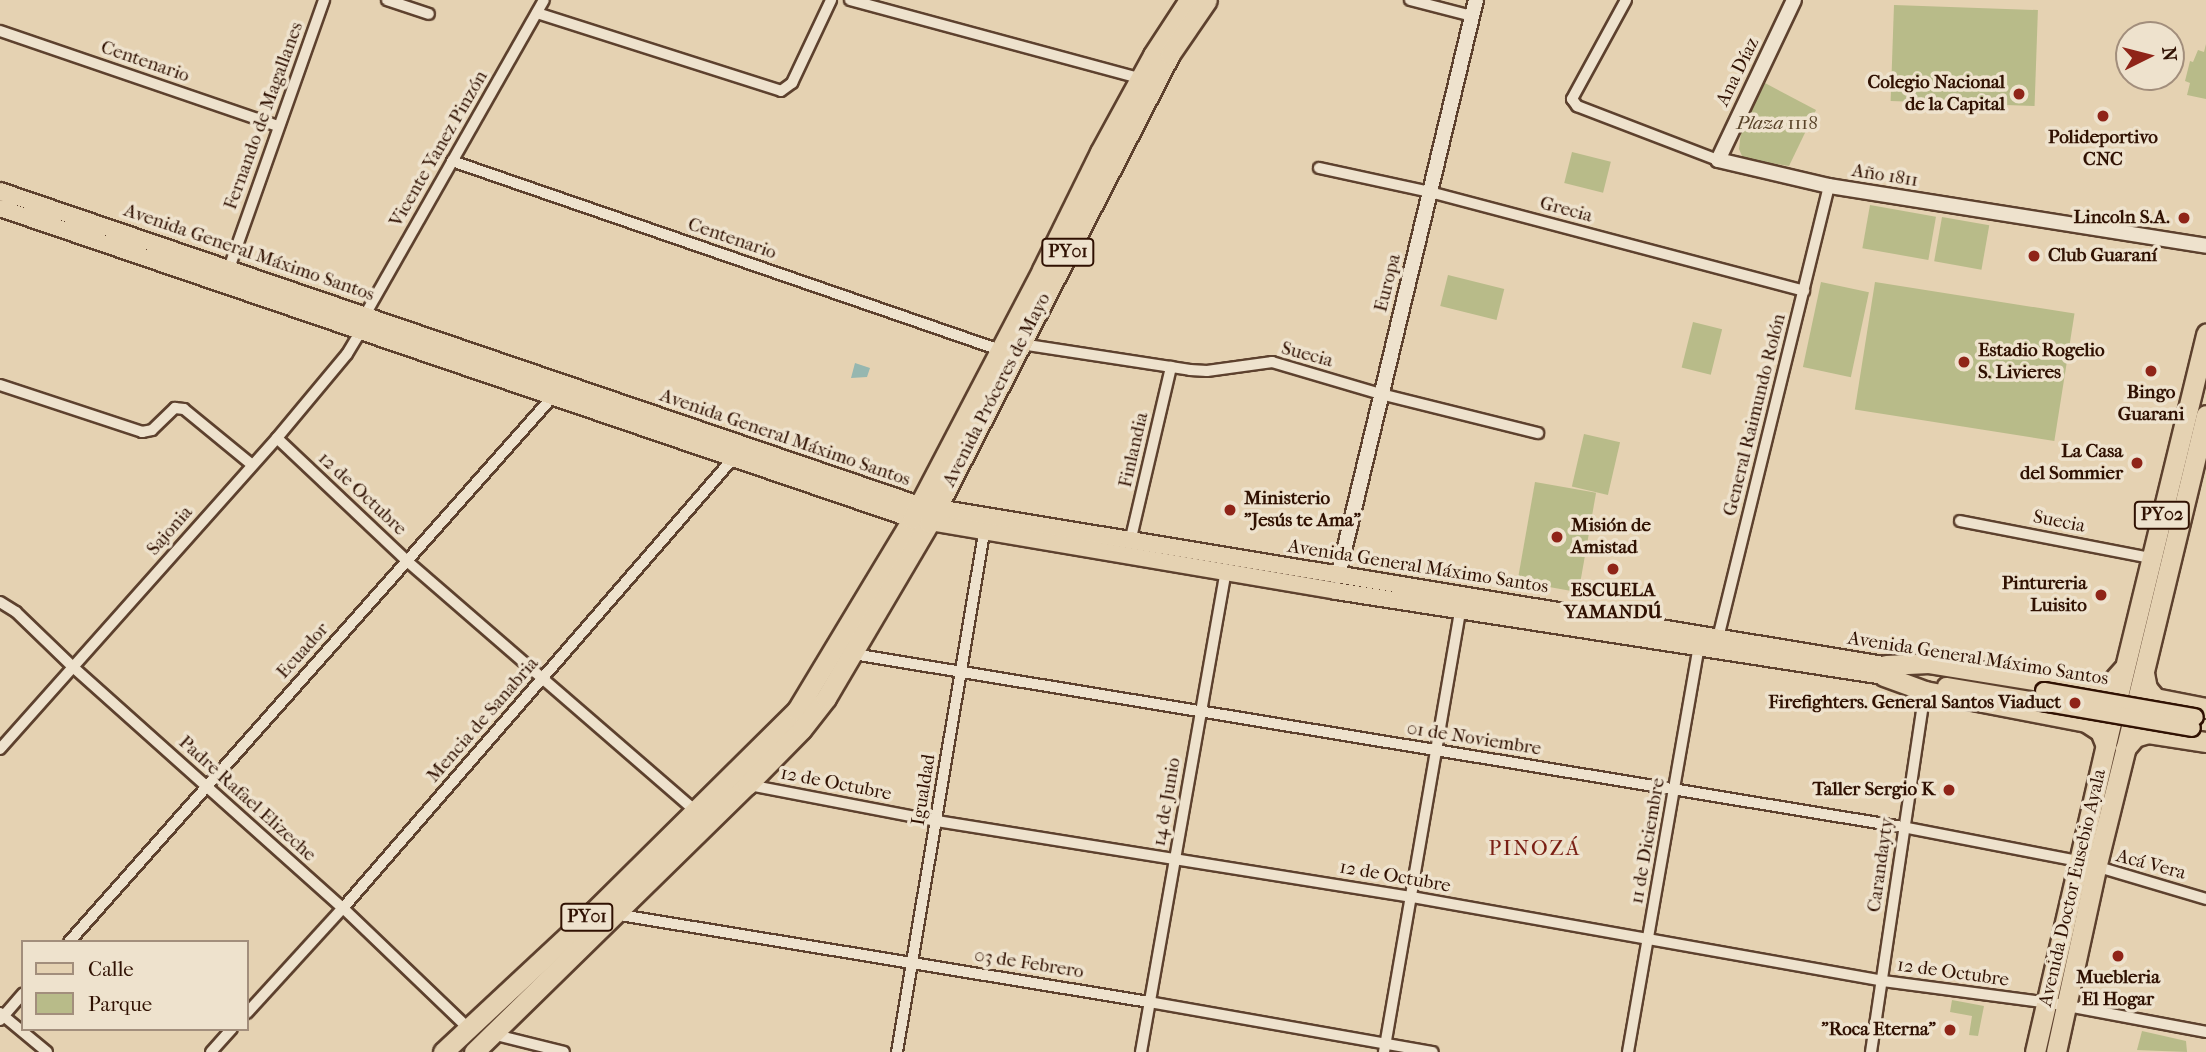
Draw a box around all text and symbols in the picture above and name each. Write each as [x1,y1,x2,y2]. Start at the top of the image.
street label: Fernando de Magallanes [219,19,309,213]
north arrow [2115,21,2185,91]
street label: Ana Díaz [1712,34,1764,110]
street label: Centenario [98,36,192,88]
text: N [2157,46,2181,62]
street label: Vicente Yanez Pinzón [385,67,493,231]
place label: Colegio Nacional de la Capital [1868,72,2005,116]
marker: Colegio Nacional de la Capital [2011,86,2027,102]
marker: Polideportivo CNC [2095,108,2111,124]
park label: Plaza 1118 [1736,113,1818,135]
place label: Polideportivo CNC [2048,127,2158,171]
street label: Año 1811 [1850,160,1920,192]
street label: Grecia [1537,192,1595,228]
street label: Avenida General Máximo Santos [121,199,377,307]
place label: Lincoln S.A. [2074,207,2170,229]
marker: Lincoln S.A. [2176,210,2192,226]
street label: Centenario [685,213,779,265]
road number: PY01 [1040,238,1096,266]
place label: Club Guaraní [2048,245,2157,267]
marker: Club Guaraní [2026,248,2042,264]
street label: Europa [1370,252,1406,314]
street label: Avenida Próceres de Mayo [938,289,1056,491]
street label: General Raimundo Rolón [1719,311,1791,519]
street label: Suecia [1279,337,1335,373]
place label: Estadio Rogelio S. Livieres [1978,340,2105,384]
marker: Estadio Rogelio S. Livieres [1956,354,1972,370]
marker: Bingo Guarani [2143,363,2159,379]
place label: Bingo Guarani [2118,382,2184,426]
street label: Avenida General Máximo Santos [657,384,913,492]
street label: Finlandia [1114,410,1154,490]
place label: La Casa del Sommier [2020,441,2123,485]
street label: 12 de Octubre [313,447,411,541]
marker: La Casa del Sommier [2129,455,2145,471]
place label: Ministerio "Jesús te Ama" [1244,488,1361,532]
road number: PY02 [2132,500,2192,530]
street label: Sajonia [142,502,198,560]
marker: Ministerio "Jesús te Ama" [1222,502,1238,518]
street label: Suecia [2031,506,2087,538]
place label: Misión de Amistad [1571,515,1651,559]
marker: Misión de Amistad [1549,529,1565,545]
street label: Avenida General Máximo Santos [1286,535,1550,599]
marker: ESCUELA YAMANDÚ [1605,561,1621,577]
place label: Pintureria Luisito [2002,573,2087,617]
place label: ESCUELA YAMANDÚ [1564,580,1662,624]
marker: Pintureria Luisito [2093,587,2109,603]
street label: Ecuador [272,618,334,684]
street label: Avenida General Máximo Santos [1846,627,2110,691]
street label: Mencia de Sanabria [422,653,544,787]
place label: Firefighters. General Santos Viaduct [1768,692,2061,714]
marker: Firefighters. General Santos Viaduct [2067,695,2083,711]
street label: 01 de Noviembre [1405,717,1543,761]
street label: Padre Rafael Elizeche [174,731,320,867]
street label: Igualdad [907,753,941,827]
street label: 14 de Junio [1148,756,1186,848]
street label: 12 de Octubre [779,762,893,806]
street label: Avenida Doctor Eusebio Ayala [2035,767,2111,1009]
street label: 11 de Diciembre [1626,776,1670,906]
place label: Taller Sergio K [1813,779,1935,801]
marker: Taller Sergio K [1941,782,1957,798]
street label: Carandayty [1863,816,1899,914]
district label: PINOZÁ [1489,835,1581,861]
street label: Acá Vera [2114,845,2188,885]
street label: 12 de Octubre [1338,856,1452,898]
road number: PY01 [559,902,615,932]
legend [21,940,248,1031]
street label: 03 de Febrero [973,944,1085,984]
marker: Muebleria El Hogar [2110,948,2126,964]
street label: 12 de Octubre [1896,954,2010,992]
text: Calle [88,957,134,981]
place label: Muebleria El Hogar [2076,967,2160,1011]
text: Parque [88,992,152,1016]
place label: "Roca Eterna" [1821,1019,1936,1041]
marker: "Roca Eterna" [1942,1022,1958,1038]

